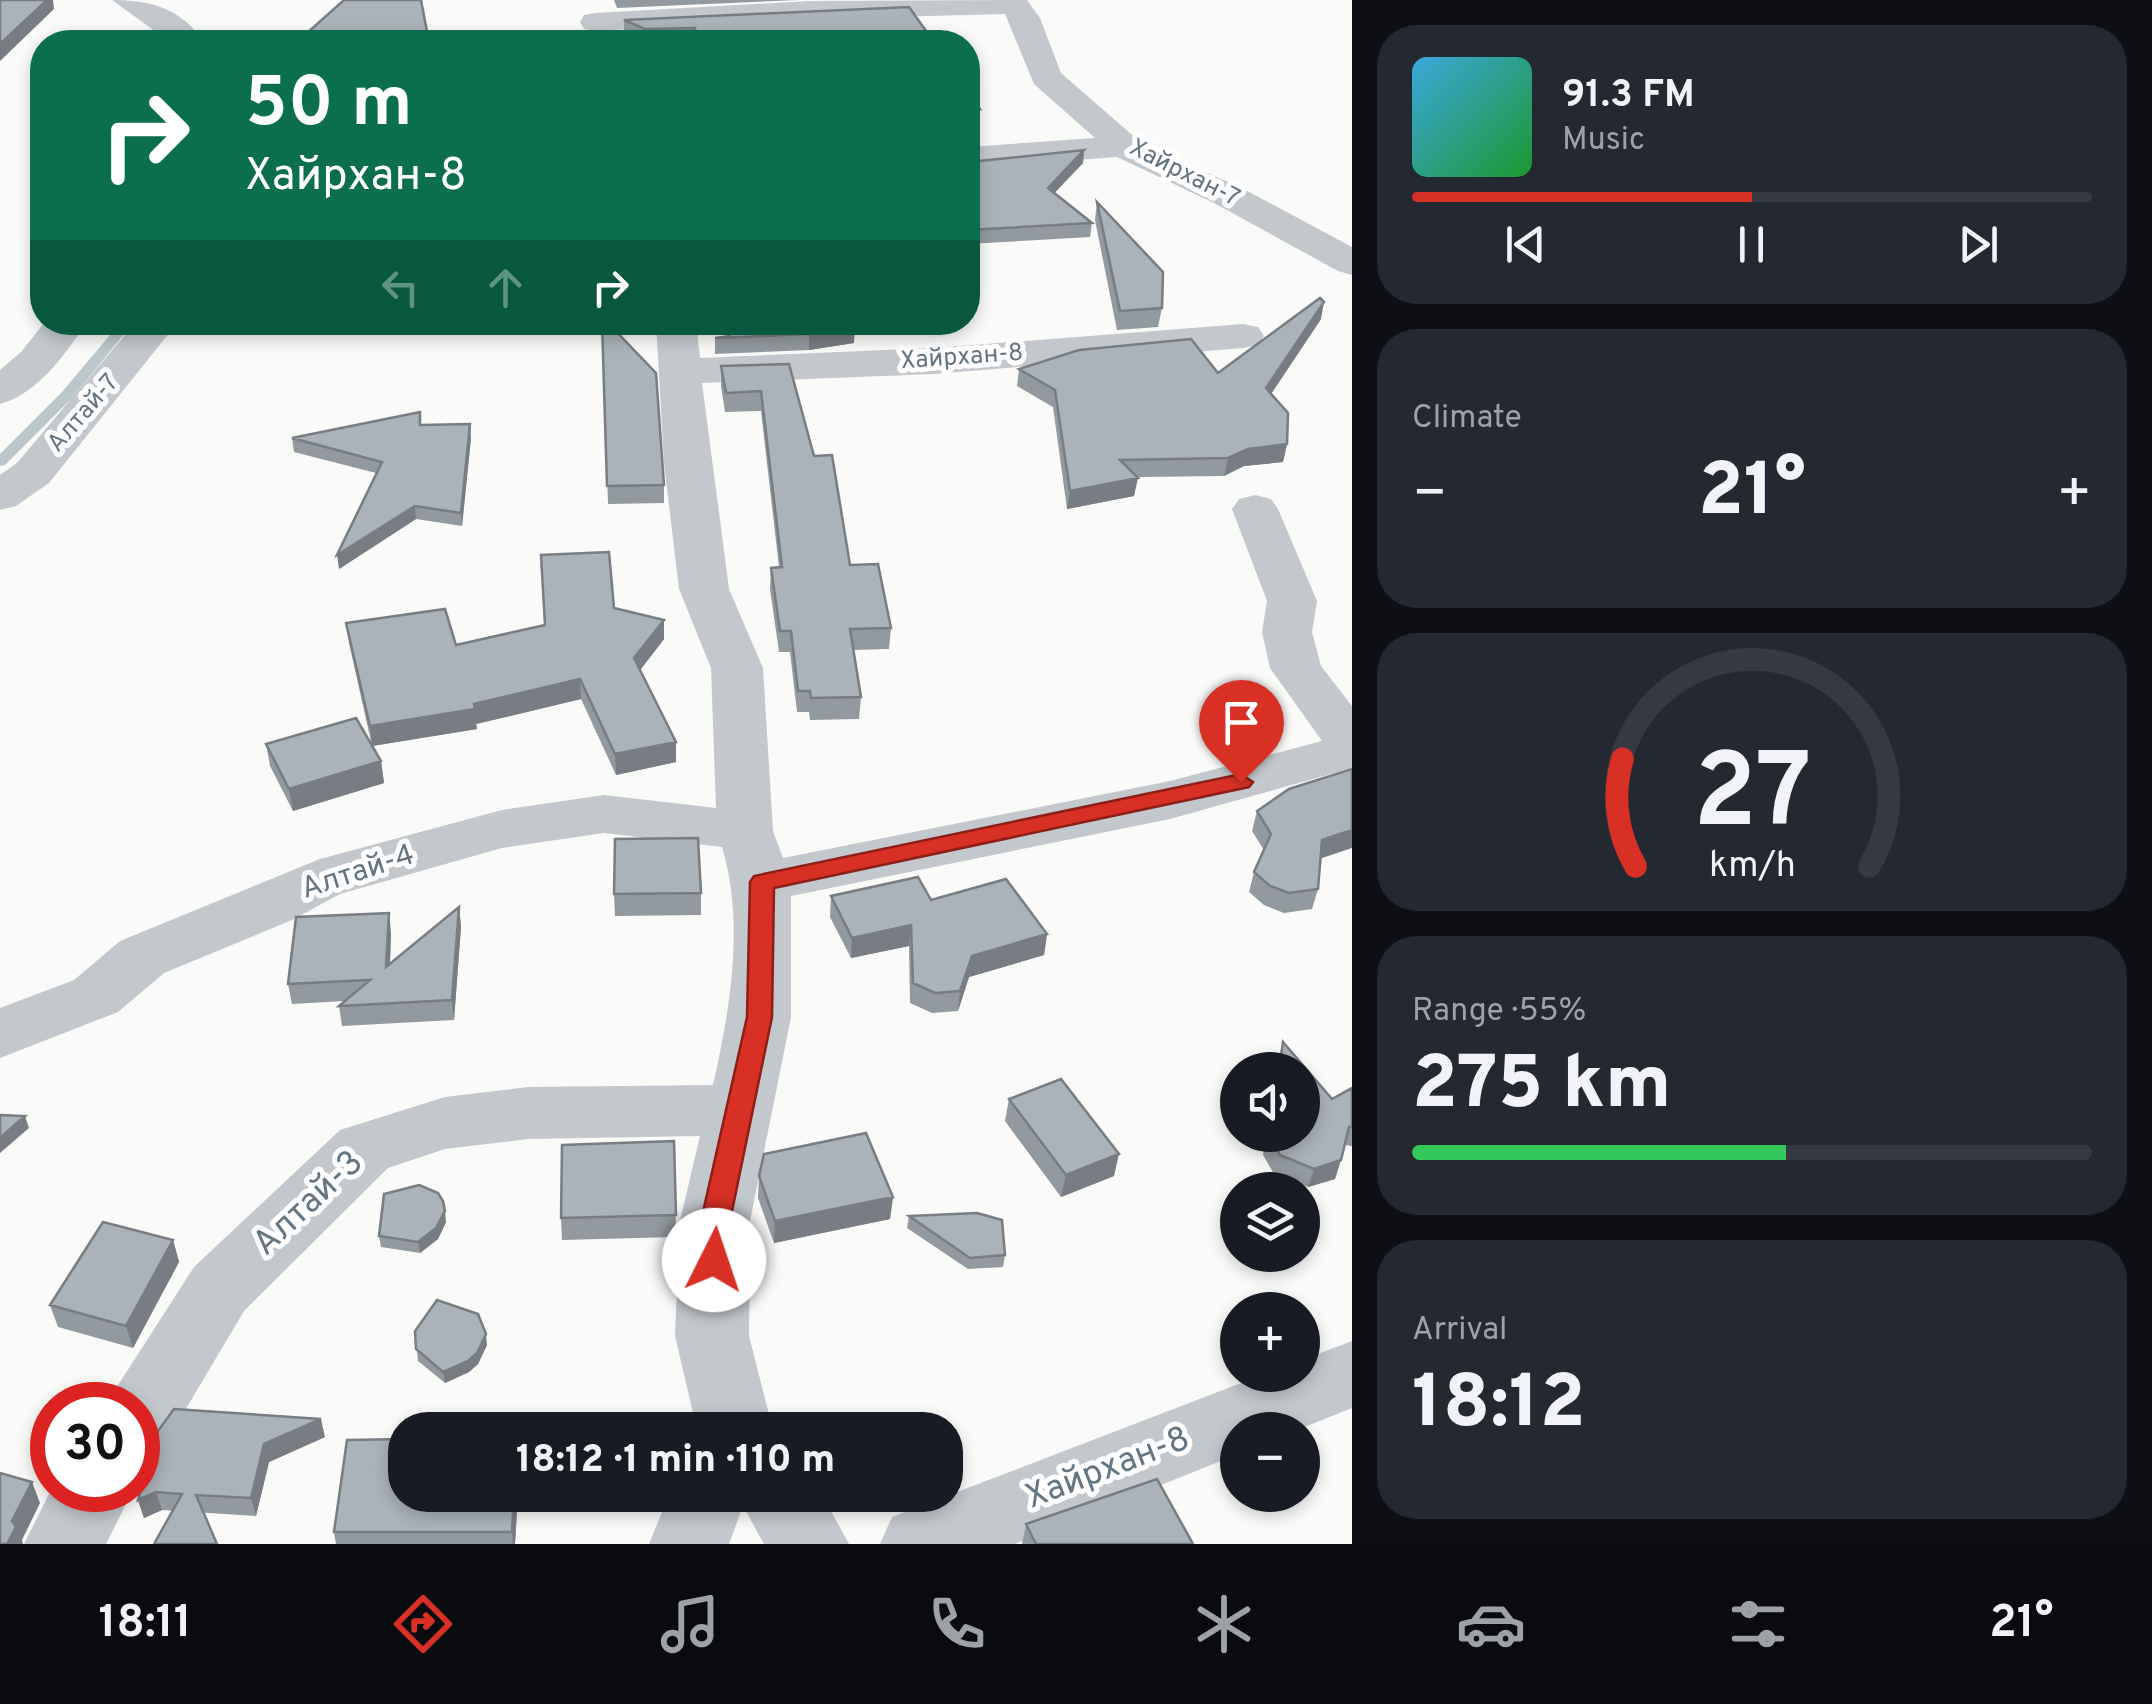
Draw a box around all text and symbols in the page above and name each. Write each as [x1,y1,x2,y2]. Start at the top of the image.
text: 50 m [245,62,412,151]
icon: right [80,70,210,200]
text: 91.3 FM [1562,72,1695,121]
text: Music [1562,121,1645,161]
street label: Хайрхан-7 [1123,133,1245,215]
text: Хайрхан-8 [245,149,467,206]
icon: previous [1498,217,1553,272]
icon: pause [1724,217,1779,272]
icon: next [1951,217,2006,272]
icon: left [373,260,428,315]
icon: ahead [478,260,533,315]
icon: right [583,260,638,315]
street label: Хайрхан-8 [899,338,1025,378]
street label: Алтай-7 [41,368,127,460]
text: Climate [1412,399,1522,439]
text: 21° [1698,447,1806,542]
text: − [1412,461,1447,531]
text: + [2057,461,2092,531]
pin [1199,680,1284,783]
icon: arrive [1214,695,1269,750]
text: 27 [1693,732,1811,864]
street label: Алтай-4 [297,837,419,909]
text: km/h [1709,844,1795,890]
text: Range · 55% [1412,992,1586,1032]
text: 275 km [1412,1040,1671,1135]
map controls [1220,1052,1320,1512]
button: sound [1220,1052,1320,1152]
street label: Алтай-3 [244,1142,374,1266]
button: layers [1220,1172,1320,1272]
position arrow [662,1208,766,1312]
button: + [1220,1292,1320,1392]
text: Arrival [1412,1311,1507,1351]
text: 18:12 [1412,1359,1585,1454]
speed limit sign: 30 [30,1382,160,1512]
button: − [1220,1412,1320,1512]
street label: Хайрхан-8 [1020,1418,1196,1520]
text: 18:12 · 1 min · 110 m [516,1437,835,1486]
icon: directions [388,1589,458,1659]
icon: music [655,1589,725,1659]
icon: phone [922,1589,992,1659]
icon: climate [1189,1589,1259,1659]
icon: car [1456,1589,1526,1659]
icon: filters [1723,1589,1793,1659]
text: 18:11 [98,1596,192,1653]
text: 21° [1989,1596,2054,1653]

